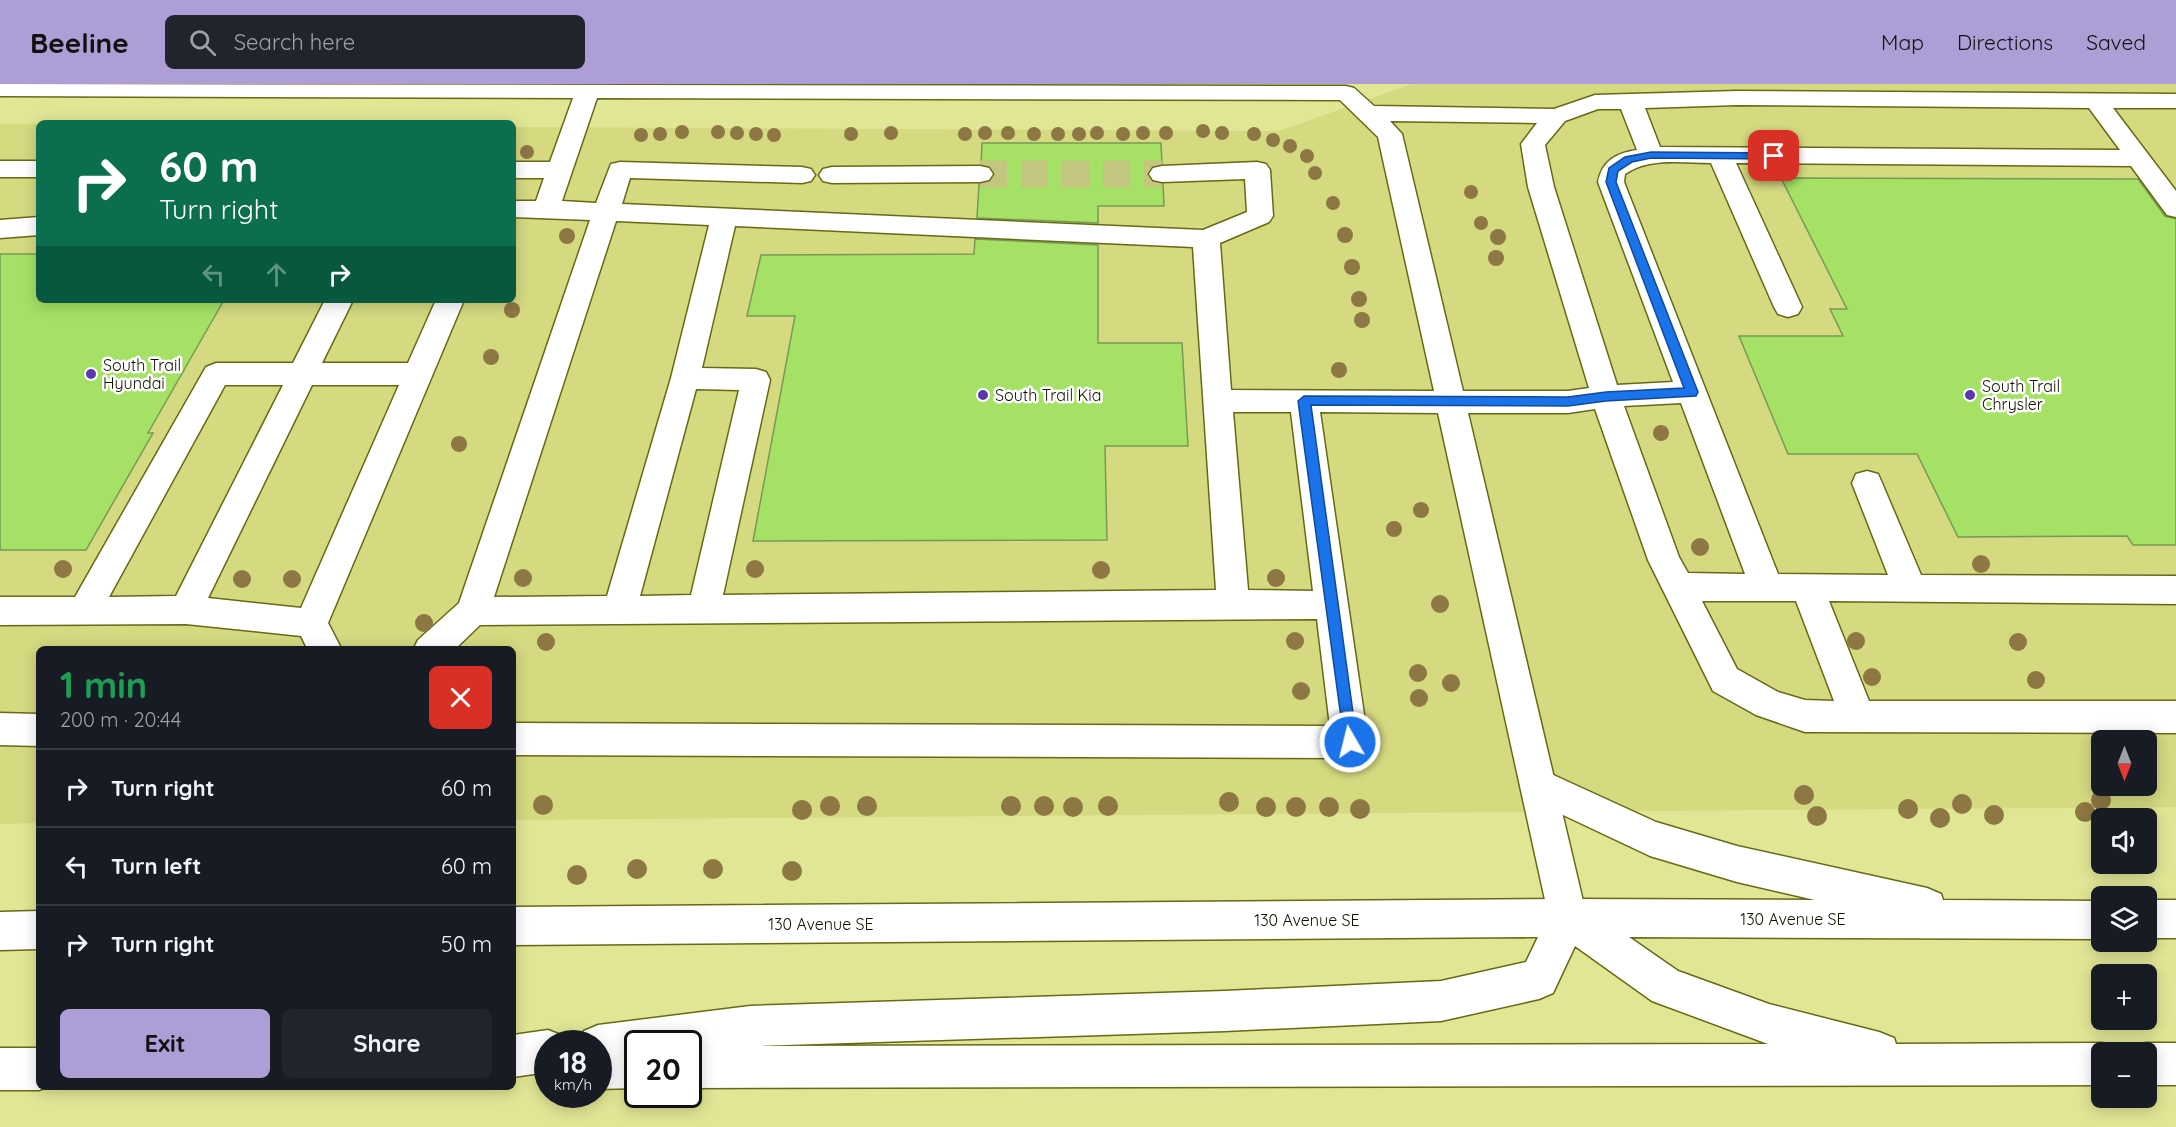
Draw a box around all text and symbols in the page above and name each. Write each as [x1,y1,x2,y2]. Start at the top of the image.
search box [165,15,585,69]
text: Beeline [30,25,129,60]
icon: search [186,26,219,59]
text: Search here [234,28,355,56]
text: Map [1881,29,1924,55]
text: Directions [1957,29,2053,55]
text: Saved [2086,29,2146,55]
pin [1748,130,1799,181]
icon: arrive [1757,139,1790,172]
text: 60 m [159,140,259,193]
icon: right [60,144,138,222]
text: Turn right [159,192,278,226]
icon: left [197,258,230,291]
icon: ahead [260,258,293,291]
icon: right [323,258,356,291]
place label: South Trail Hyundai [103,355,181,393]
marker: South Trail Hyundai [84,367,98,381]
place label: South Trail Chrysler [1982,376,2060,414]
place label: South Trail Kia [995,385,1101,405]
marker: South Trail Kia [976,388,990,402]
marker: South Trail Chrysler [1963,388,1977,402]
text: 1 min [60,662,147,707]
button: close [429,666,492,729]
text: 200 m · 20:44 [60,707,181,732]
position arrow [1318,710,1382,774]
north arrow [2091,730,2157,796]
map controls [2091,730,2157,1108]
icon: right [60,772,93,805]
text: Turn right [111,774,215,802]
text: 60 m [441,774,492,802]
button: sound [2091,808,2157,874]
icon: left [60,850,93,883]
text: Turn left [111,852,201,880]
text: 60 m [441,852,492,880]
button: layers [2091,886,2157,952]
street label: 130 Avenue SE [1740,909,1846,929]
street label: 130 Avenue SE [1254,910,1360,930]
street label: 130 Avenue SE [768,914,874,934]
icon: right [60,928,93,961]
text: Turn right [111,930,215,958]
text: 50 m [441,930,492,958]
button: + [2091,964,2157,1030]
button: Exit [60,1009,270,1078]
button: Share [282,1009,492,1078]
speed limit sign: 20 [624,1030,702,1108]
button: − [2091,1042,2157,1108]
text: 18 [559,1043,587,1081]
text: km/h [554,1075,592,1094]

